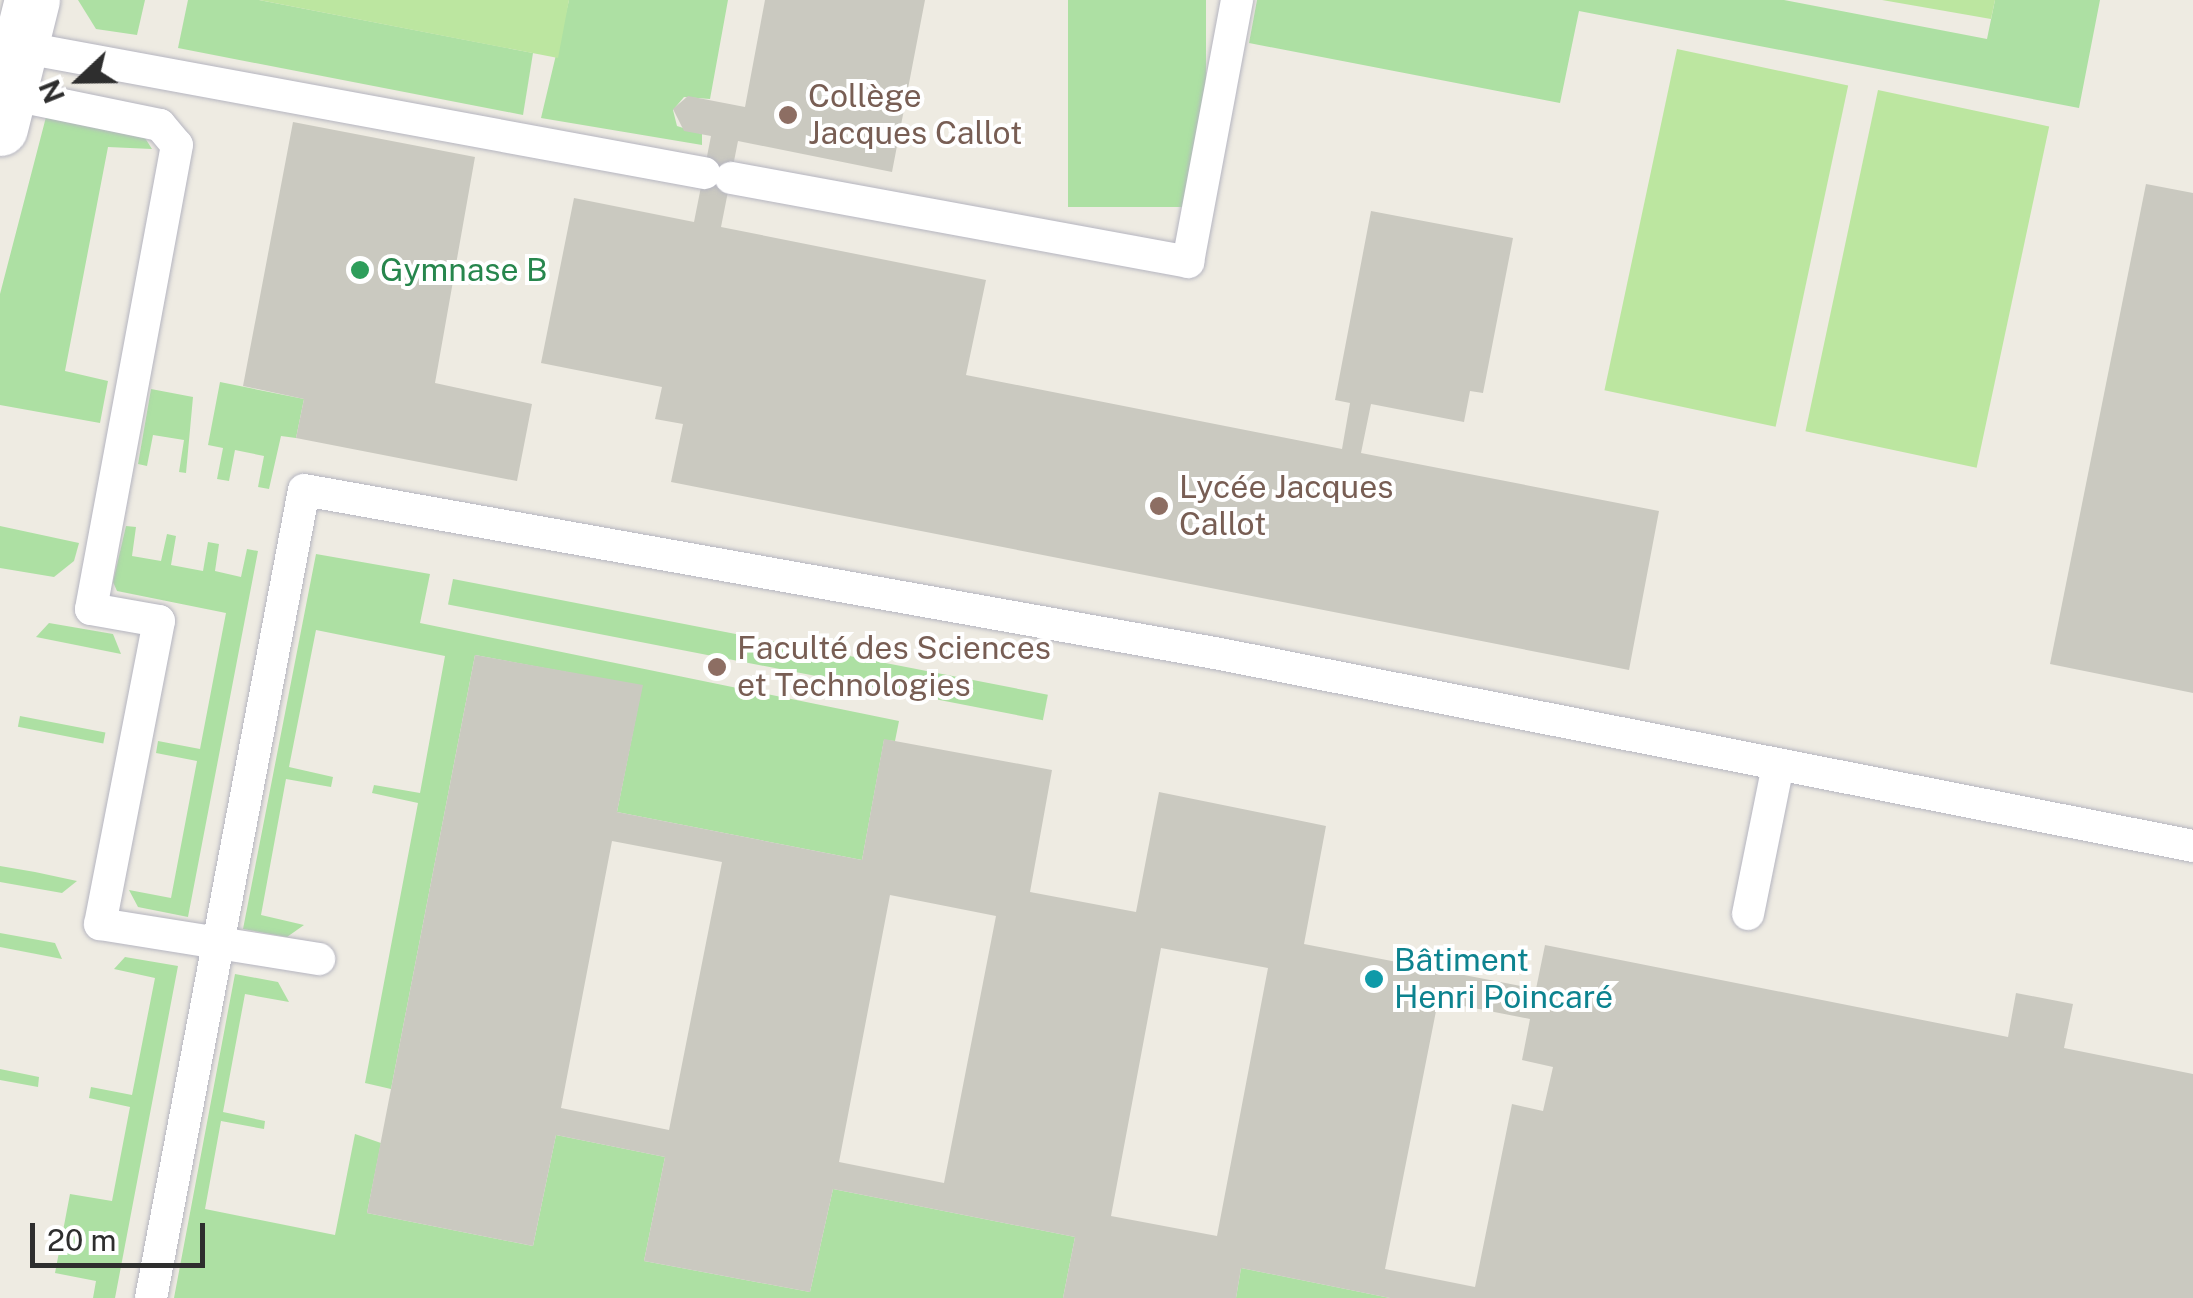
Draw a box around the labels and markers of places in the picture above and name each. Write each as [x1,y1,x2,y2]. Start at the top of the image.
place label: Collège Jacques Callot [808,78,1022,153]
marker: Collège Jacques Callot [777,104,799,126]
place label: Gymnase B [380,251,548,289]
marker: Gymnase B [349,259,371,281]
place label: Lycée Jacques Callot [1179,469,1394,544]
marker: Lycée Jacques Callot [1148,495,1170,517]
place label: Faculté des Sciences et Technologies [737,630,1052,705]
marker: Faculté des Sciences et Technologies [706,656,728,678]
place label: Bâtiment Henri Poincaré [1394,942,1613,1017]
marker: Bâtiment Henri Poincaré [1363,968,1385,990]

